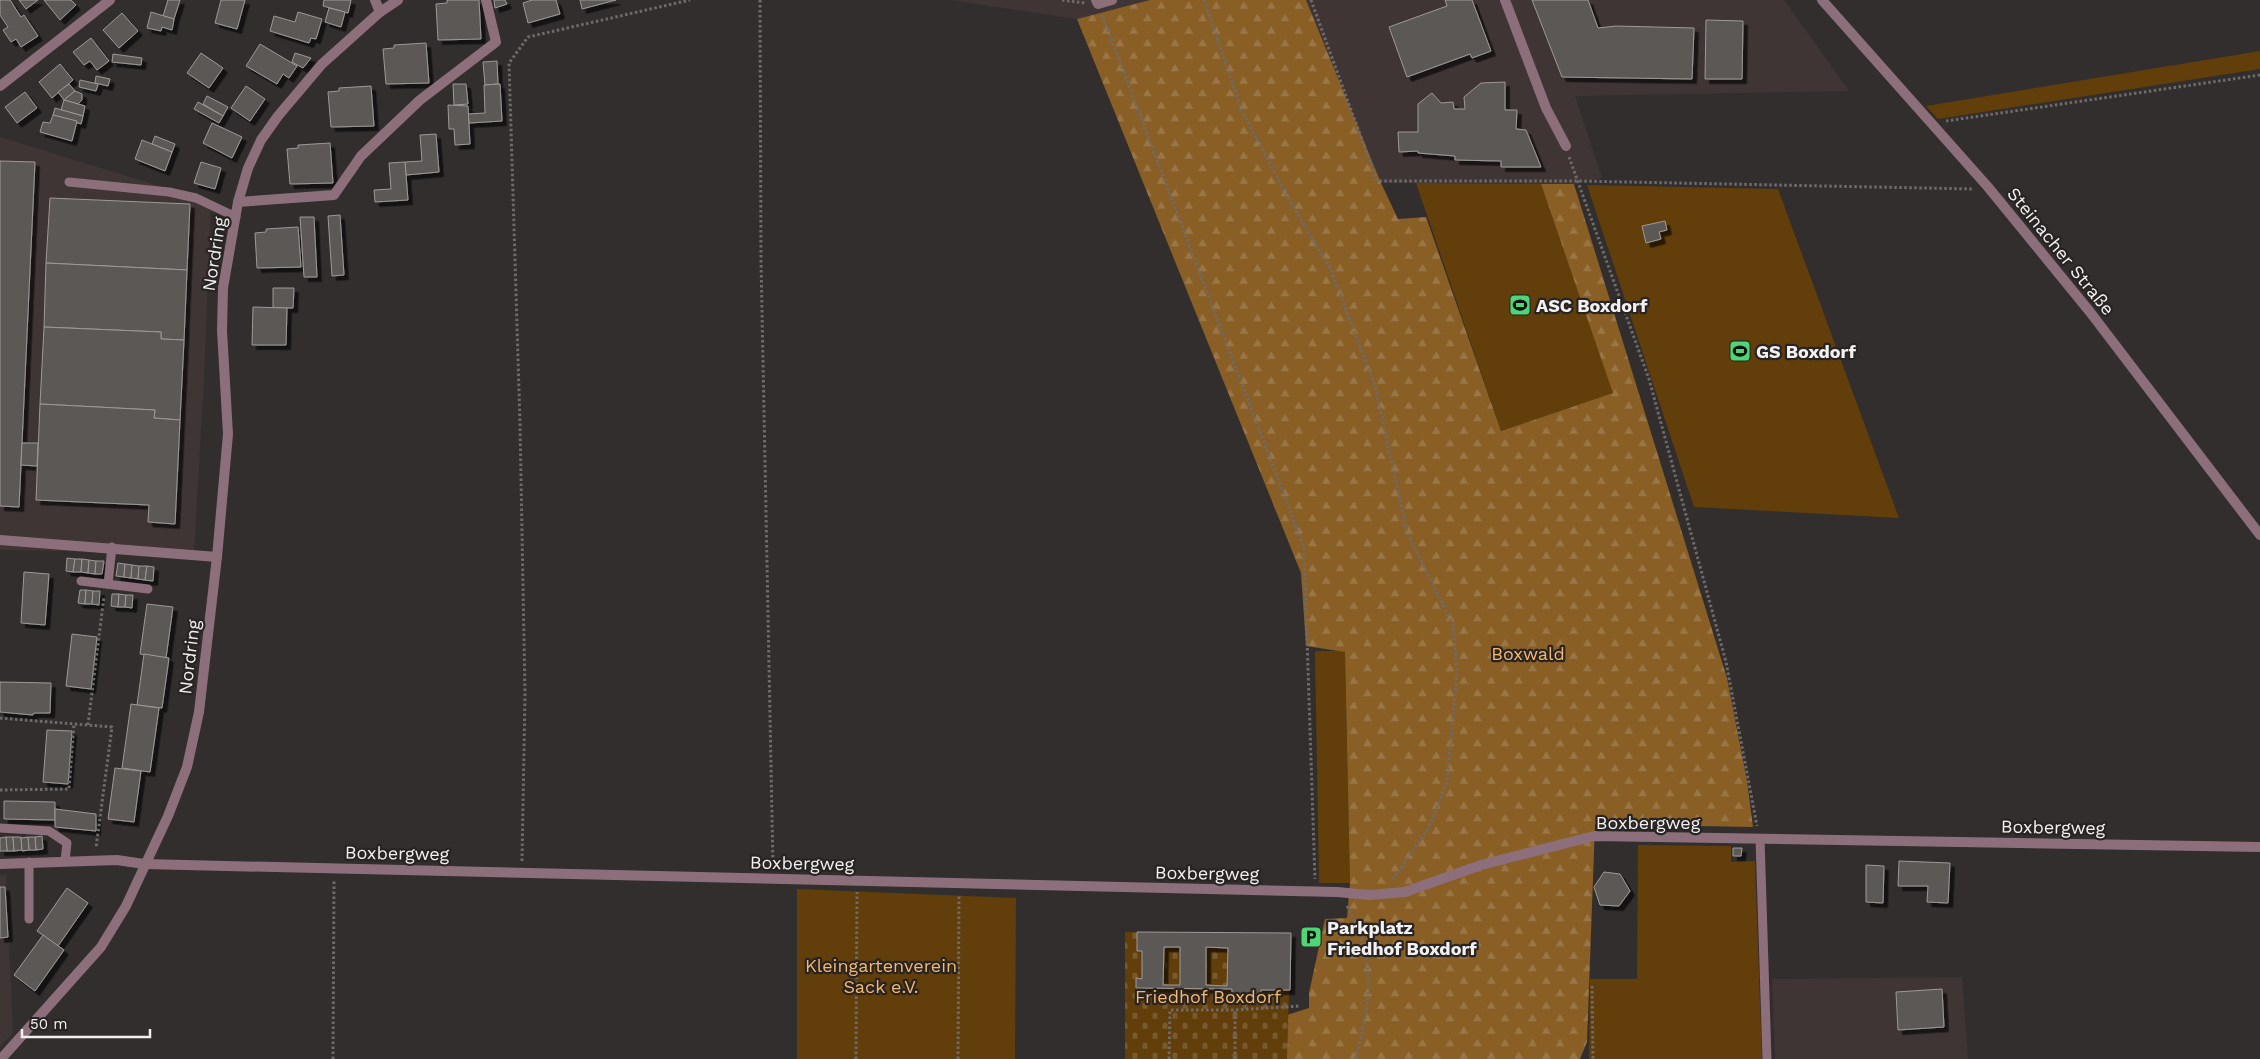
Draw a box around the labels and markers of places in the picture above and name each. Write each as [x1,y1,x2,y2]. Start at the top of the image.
sports icon: ASC Boxdorf [1508,293,1532,317]
place label: ASC Boxdorf [1536,295,1648,316]
sports icon: GS Boxdorf [1728,339,1752,363]
place label: GS Boxdorf [1756,341,1857,362]
place label: Parkplatz Friedhof Boxdorf [1327,917,1477,959]
parking icon: Parkplatz Friedhof Boxdorf [1299,925,1323,949]

